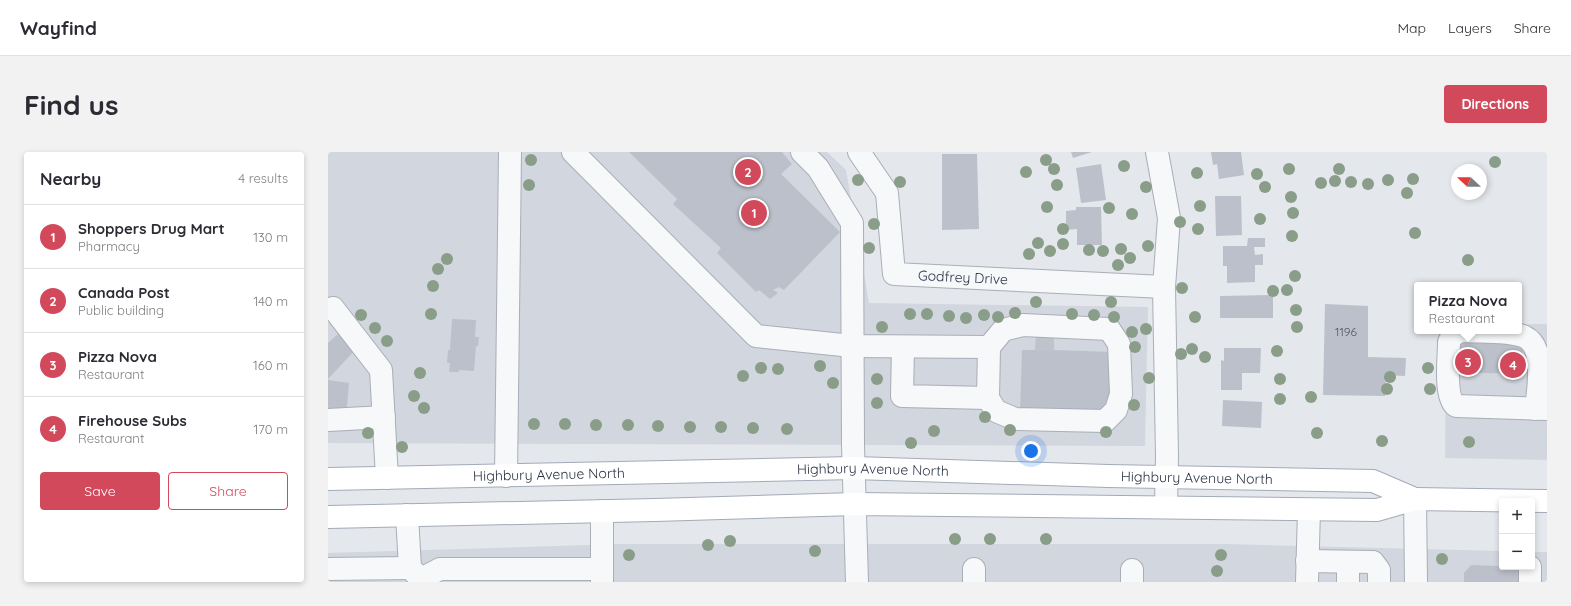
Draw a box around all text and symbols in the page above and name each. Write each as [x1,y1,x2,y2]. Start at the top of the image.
text: Wayfind [20,16,97,40]
text: Map [1397,19,1426,37]
text: Layers [1448,19,1492,37]
text: Share [1514,19,1551,37]
button: Directions [1444,85,1547,123]
text: Find us [24,87,118,122]
pin: 2 [735,157,761,187]
north arrow [1451,164,1487,200]
text: Nearby [40,168,101,189]
text: 4 results [238,170,288,186]
pin: 1 [741,198,767,228]
text: Shoppers Drug Mart [78,219,225,238]
text: 1 [50,229,56,245]
text: 130 m [253,229,288,245]
text: Pharmacy [78,238,140,254]
street label: Godfrey Drive [917,266,1009,288]
popup [1414,282,1522,334]
text: Canada Post [78,283,170,302]
text: Pizza Nova [1429,291,1507,310]
text: 2 [49,293,57,309]
text: 140 m [253,293,288,309]
text: Public building [78,302,164,318]
text: Restaurant [1429,310,1495,326]
house number: 1196 [1335,324,1358,339]
text: Pizza Nova [78,347,157,366]
pin: 3 [1455,347,1481,377]
pin: 4 [1500,350,1526,380]
text: 3 [50,357,56,373]
text: 160 m [253,357,288,373]
text: Restaurant [78,366,144,382]
text: Firehouse Subs [78,411,187,430]
text: 4 [49,421,57,437]
text: 170 m [253,421,288,437]
text: Restaurant [78,430,144,446]
your location [1021,441,1041,461]
street label: Highbury Avenue North [797,459,949,480]
street label: Highbury Avenue North [473,464,625,485]
street label: Highbury Avenue North [1121,467,1273,488]
button: Save [40,472,160,510]
button: Share [168,472,288,510]
map controls [1499,498,1535,570]
button: + [1499,498,1535,534]
button: − [1499,534,1535,570]

